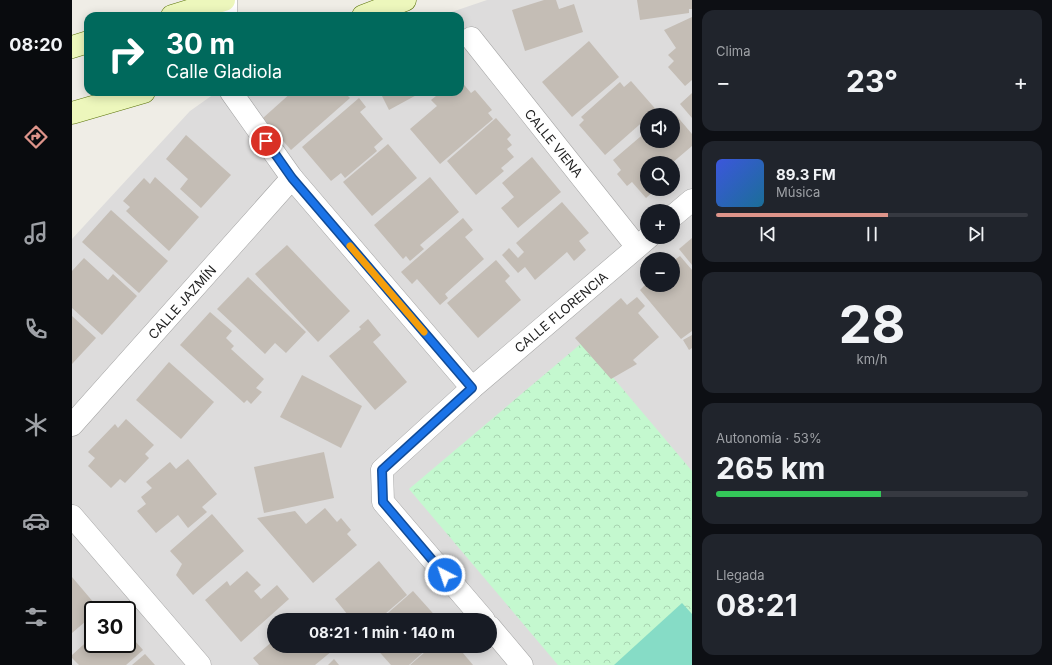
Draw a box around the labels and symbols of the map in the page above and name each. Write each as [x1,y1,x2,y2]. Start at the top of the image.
street label: CALLE VIENA [522,106,586,180]
pin [249,124,283,158]
street label: CALLE JAZMÍN [145,262,219,342]
street label: CALLE FLORENCIA [511,268,611,356]
position arrow [424,554,466,596]
speed limit sign: 30 [84,601,136,653]

